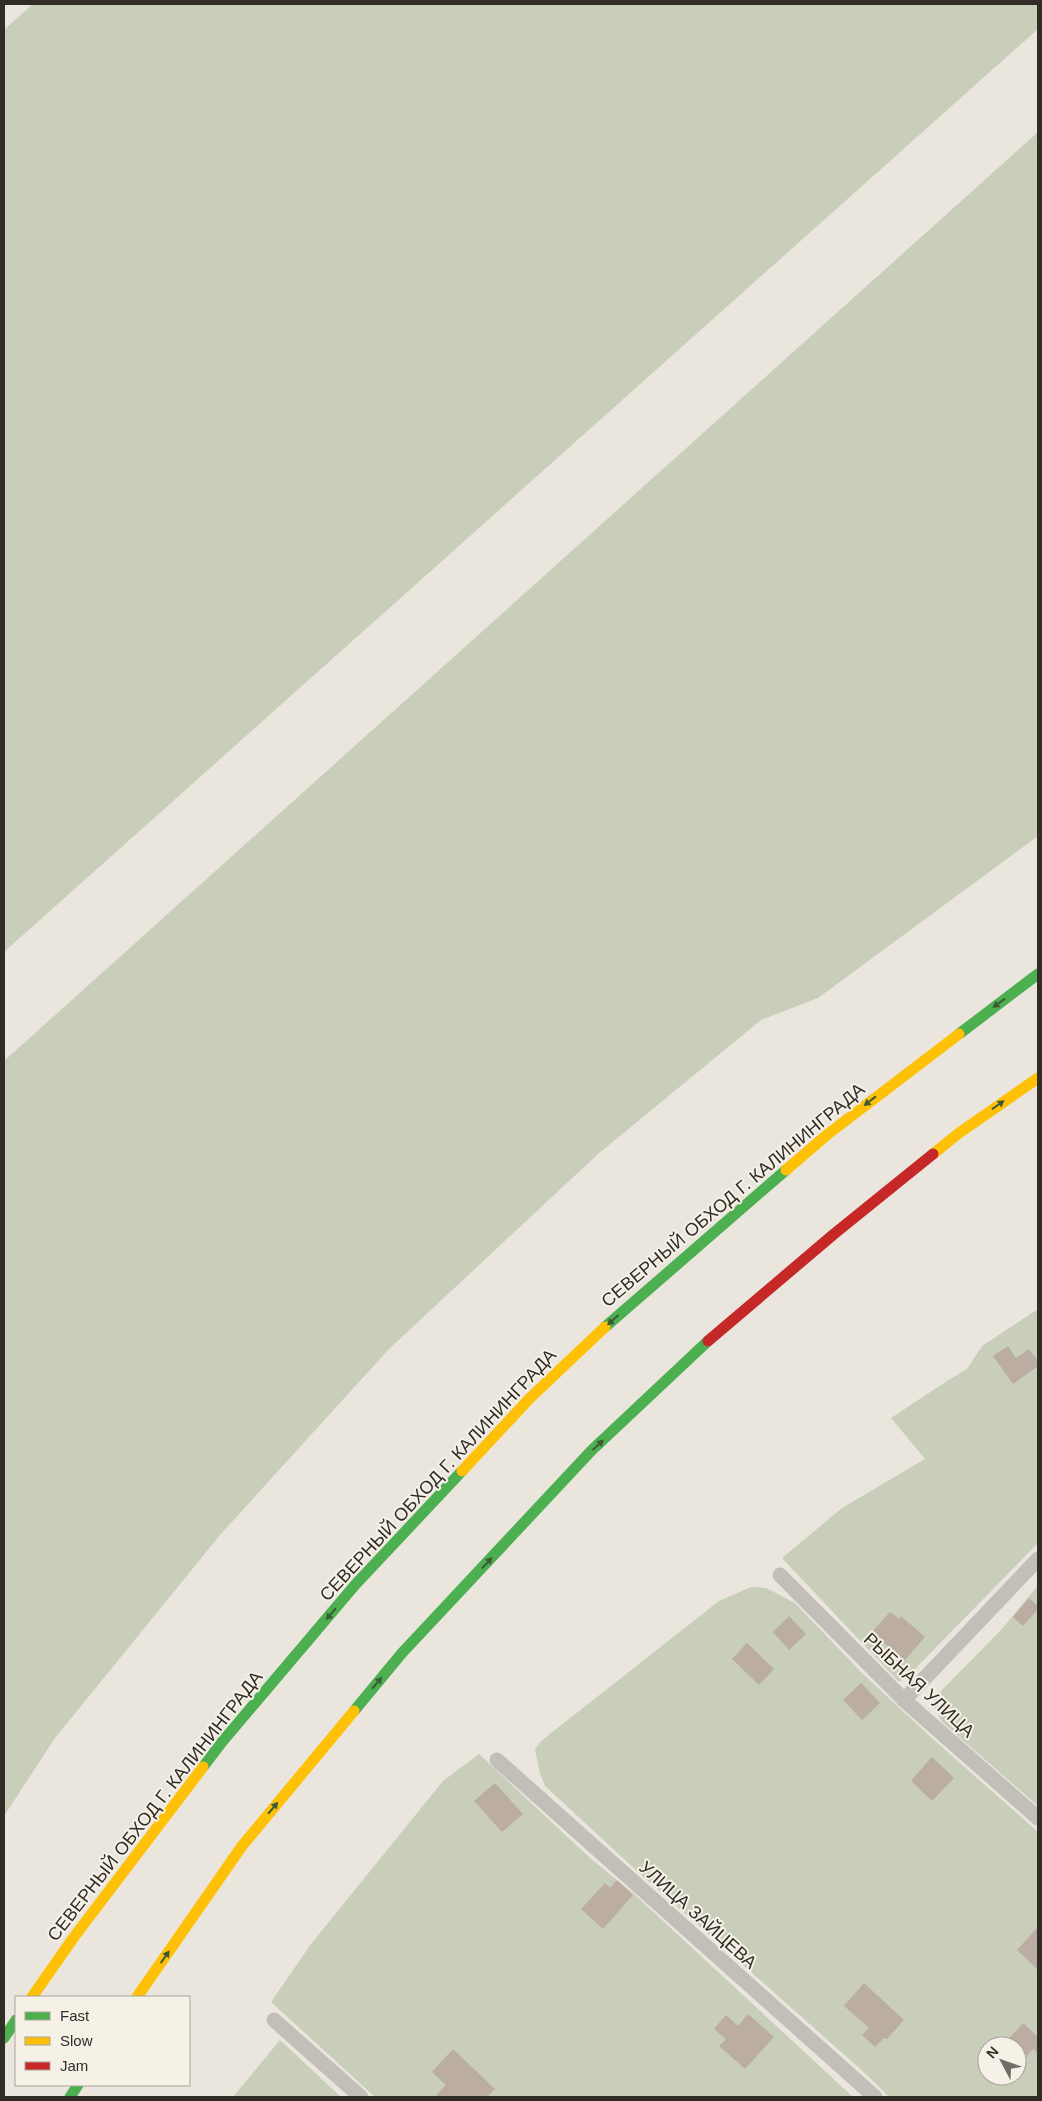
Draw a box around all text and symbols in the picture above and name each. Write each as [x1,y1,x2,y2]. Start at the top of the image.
one-way arrow [993,997,1006,1008]
street label: СЕВЕРНЫЙ ОБХОД Г. КАЛИНИНГРАДА [597,1078,869,1311]
one-way arrow [864,1096,877,1107]
one-way arrow [992,1100,1005,1110]
one-way arrow [607,1314,619,1326]
street label: СЕВЕРНЫЙ ОБХОД Г. КАЛИНИНГРАДА [315,1344,560,1605]
one-way arrow [592,1439,604,1451]
one-way arrow [481,1558,493,1570]
one-way arrow [325,1607,336,1620]
street label: РЫБНАЯ УЛИЦА [860,1629,978,1741]
street label: СЕВЕРНЫЙ ОБХОД Г. КАЛИНИНГРАДА [43,1666,267,1945]
one-way arrow [372,1677,383,1690]
one-way arrow [268,1802,279,1815]
street label: УЛИЦА ЗАЙЦЕВА [635,1856,761,1973]
one-way arrow [160,1950,170,1964]
legend [15,1996,190,2086]
text: Fast [60,2007,90,2024]
text: Slow [60,2032,93,2049]
north arrow [977,2036,1027,2086]
text: N [983,2043,1002,2062]
text: Jam [60,2057,88,2074]

